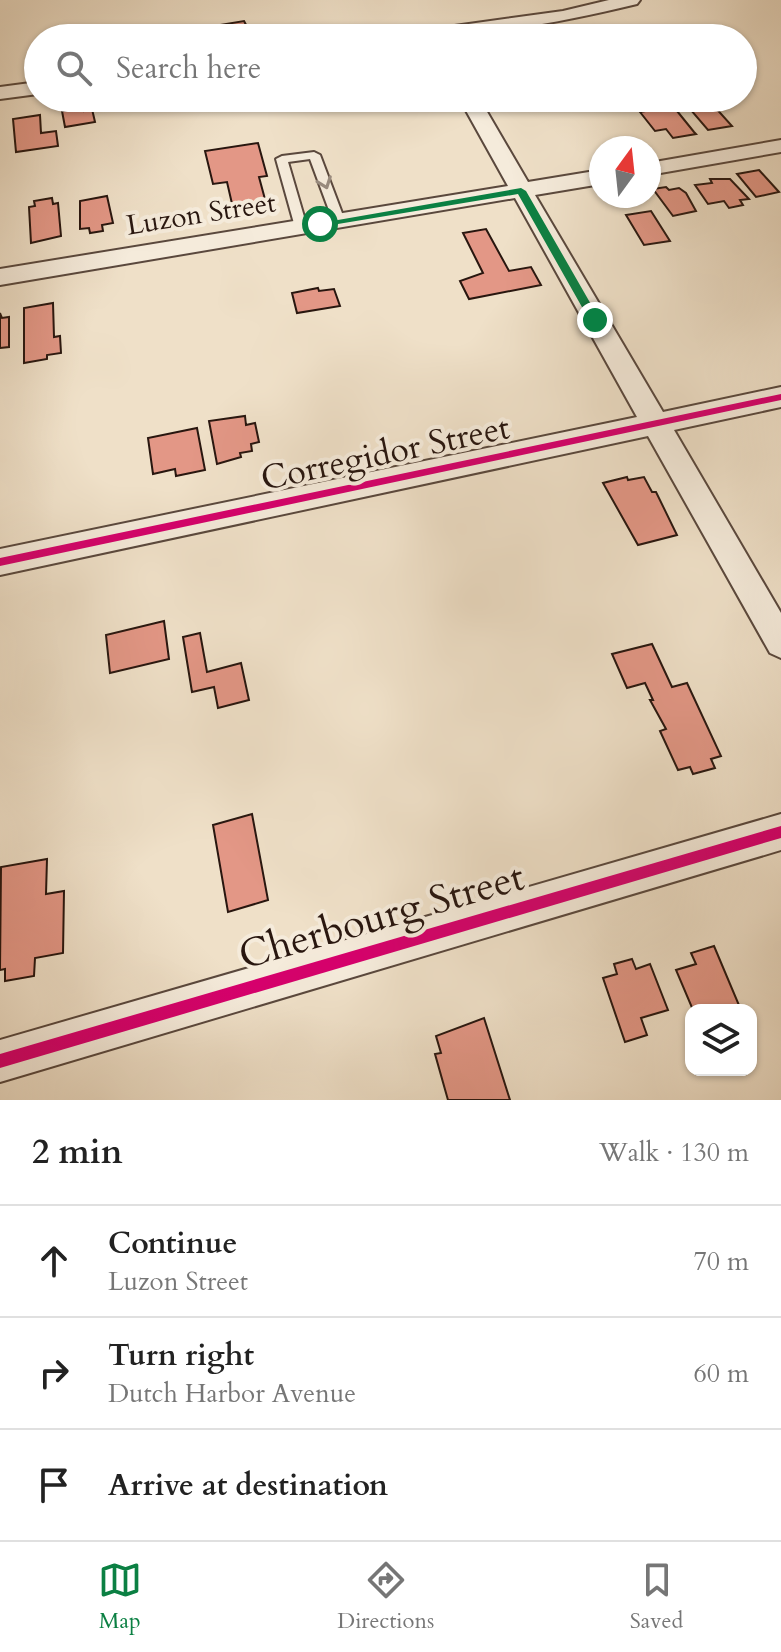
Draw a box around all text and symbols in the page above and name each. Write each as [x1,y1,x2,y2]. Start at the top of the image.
search box [24,24,757,112]
icon: search [52,46,96,90]
text: Search here [116,48,261,89]
north arrow [589,136,661,208]
one-way arrow [315,175,332,189]
street label: Luzon Street [124,183,279,245]
route start [302,206,338,242]
route end [577,302,613,338]
street label: Corregidor Street [257,404,514,502]
street label: Cherbourg Street [232,849,531,983]
map controls [685,1004,757,1076]
button: layers [685,1004,757,1076]
text: 2 min [32,1129,123,1175]
text: Walk · 130 m [599,1135,749,1170]
text: Continue [108,1223,237,1264]
icon: ahead [32,1239,76,1283]
text: 70 m [693,1244,749,1279]
text: Luzon Street [108,1264,248,1299]
text: Turn right [108,1335,254,1376]
icon: right [32,1351,76,1395]
text: 60 m [693,1356,749,1391]
text: Dutch Harbor Avenue [108,1376,356,1411]
icon: arrive [32,1463,76,1507]
text: Arrive at destination [108,1465,388,1506]
tab: Map [98,1558,142,1636]
tab: Directions [337,1558,434,1636]
tab: Saved [630,1558,683,1636]

